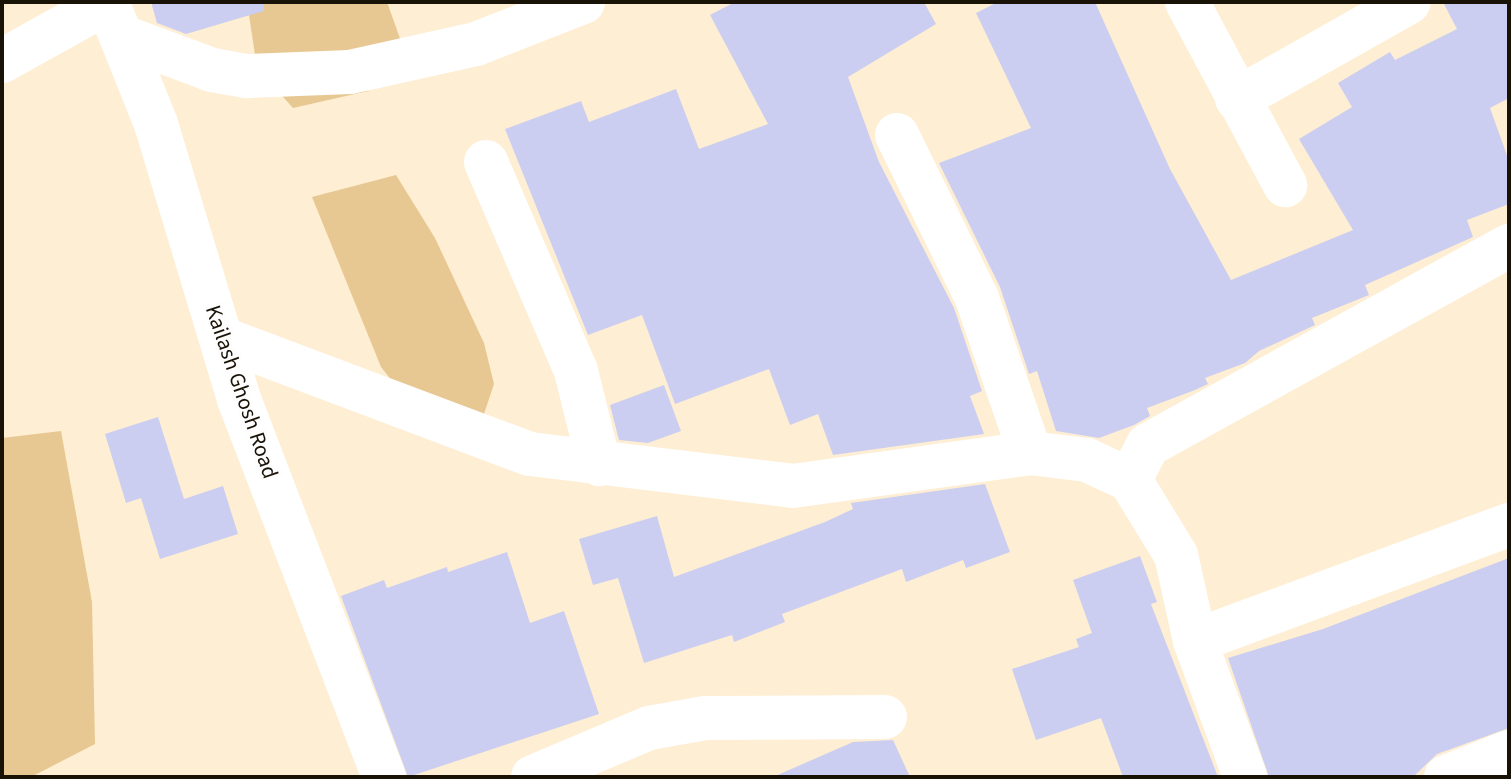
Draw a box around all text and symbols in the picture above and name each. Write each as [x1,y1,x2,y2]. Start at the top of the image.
street label: Kailash Ghosh Road [199,302,283,482]

